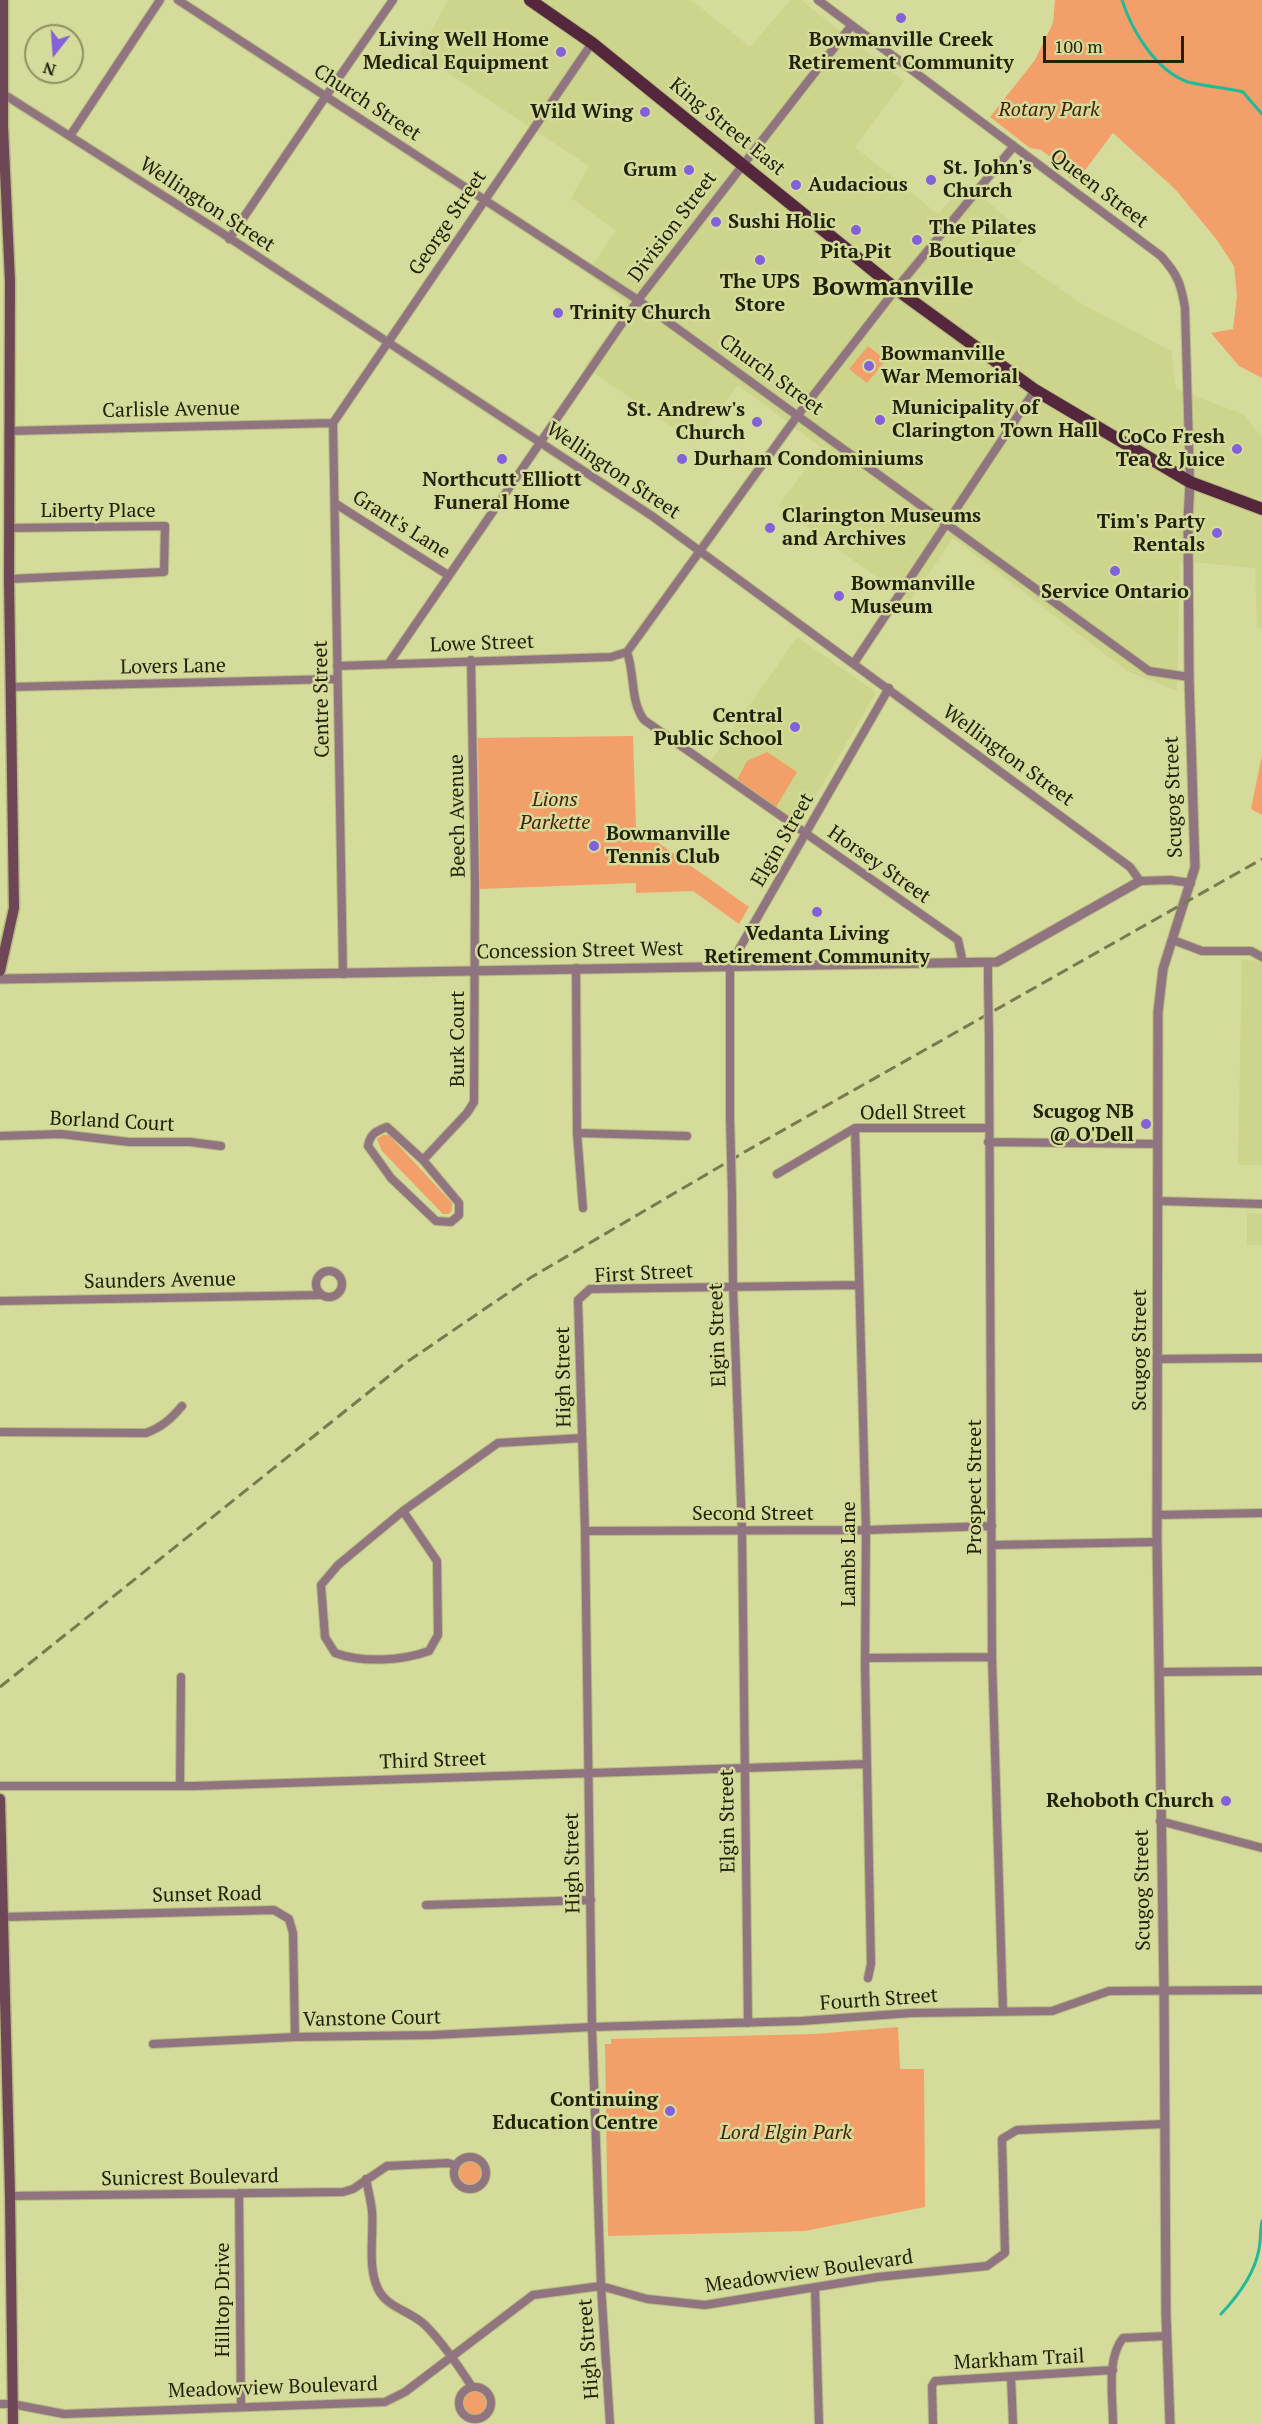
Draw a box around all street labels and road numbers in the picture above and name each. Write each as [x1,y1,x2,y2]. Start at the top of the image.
street label: Church Street [309,59,425,147]
street label: King Street East [664,73,790,181]
street label: Queen Street [1045,144,1153,234]
street label: Wellington Street [135,152,279,258]
street label: George Street [404,166,492,280]
street label: Division Street [624,167,722,287]
street label: Church Street [714,329,828,421]
street label: Carlisle Avenue [102,397,240,423]
street label: Wellington Street [541,417,685,525]
street label: Grant's Lane [348,485,454,565]
street label: Liberty Place [40,499,156,523]
street label: Lowe Street [429,630,535,658]
street label: Centre Street [309,640,335,758]
street label: Lovers Lane [120,654,226,680]
street label: Wellington Street [938,700,1078,812]
street label: Scugog Street [1160,736,1188,858]
street label: Beech Avenue [445,754,471,878]
street label: Elgin Street [747,789,819,891]
street label: Horsey Street [823,821,935,909]
street label: Concession Street West [476,937,684,965]
street label: Burk Court [446,991,470,1087]
street label: Odell Street [860,1100,966,1126]
street label: Borland Court [49,1107,175,1137]
street label: First Street [594,1259,694,1289]
street label: Saunders Avenue [84,1268,236,1294]
street label: Elgin Street [704,1282,732,1388]
street label: Scugog Street [1128,1289,1152,1411]
street label: High Street [551,1326,577,1428]
street label: Prospect Street [963,1419,987,1555]
street label: Lambs Lane [837,1501,861,1607]
street label: Second Street [692,1502,814,1526]
street label: Third Street [379,1747,487,1775]
street label: Elgin Street [715,1769,741,1873]
street label: High Street [560,1812,586,1914]
street label: Scugog Street [1130,1829,1156,1951]
street label: Sunset Road [152,1882,262,1908]
street label: Fourth Street [819,1984,939,2016]
street label: Vanstone Court [303,2006,441,2032]
street label: Sunicrest Boulevard [101,2164,279,2192]
street label: Hilltop Drive [211,2243,235,2357]
street label: Meadowview Boulevard [703,2246,915,2298]
street label: High Street [574,2298,604,2400]
street label: Markham Trail [953,2345,1085,2375]
street label: Meadowview Boulevard [168,2372,378,2404]

